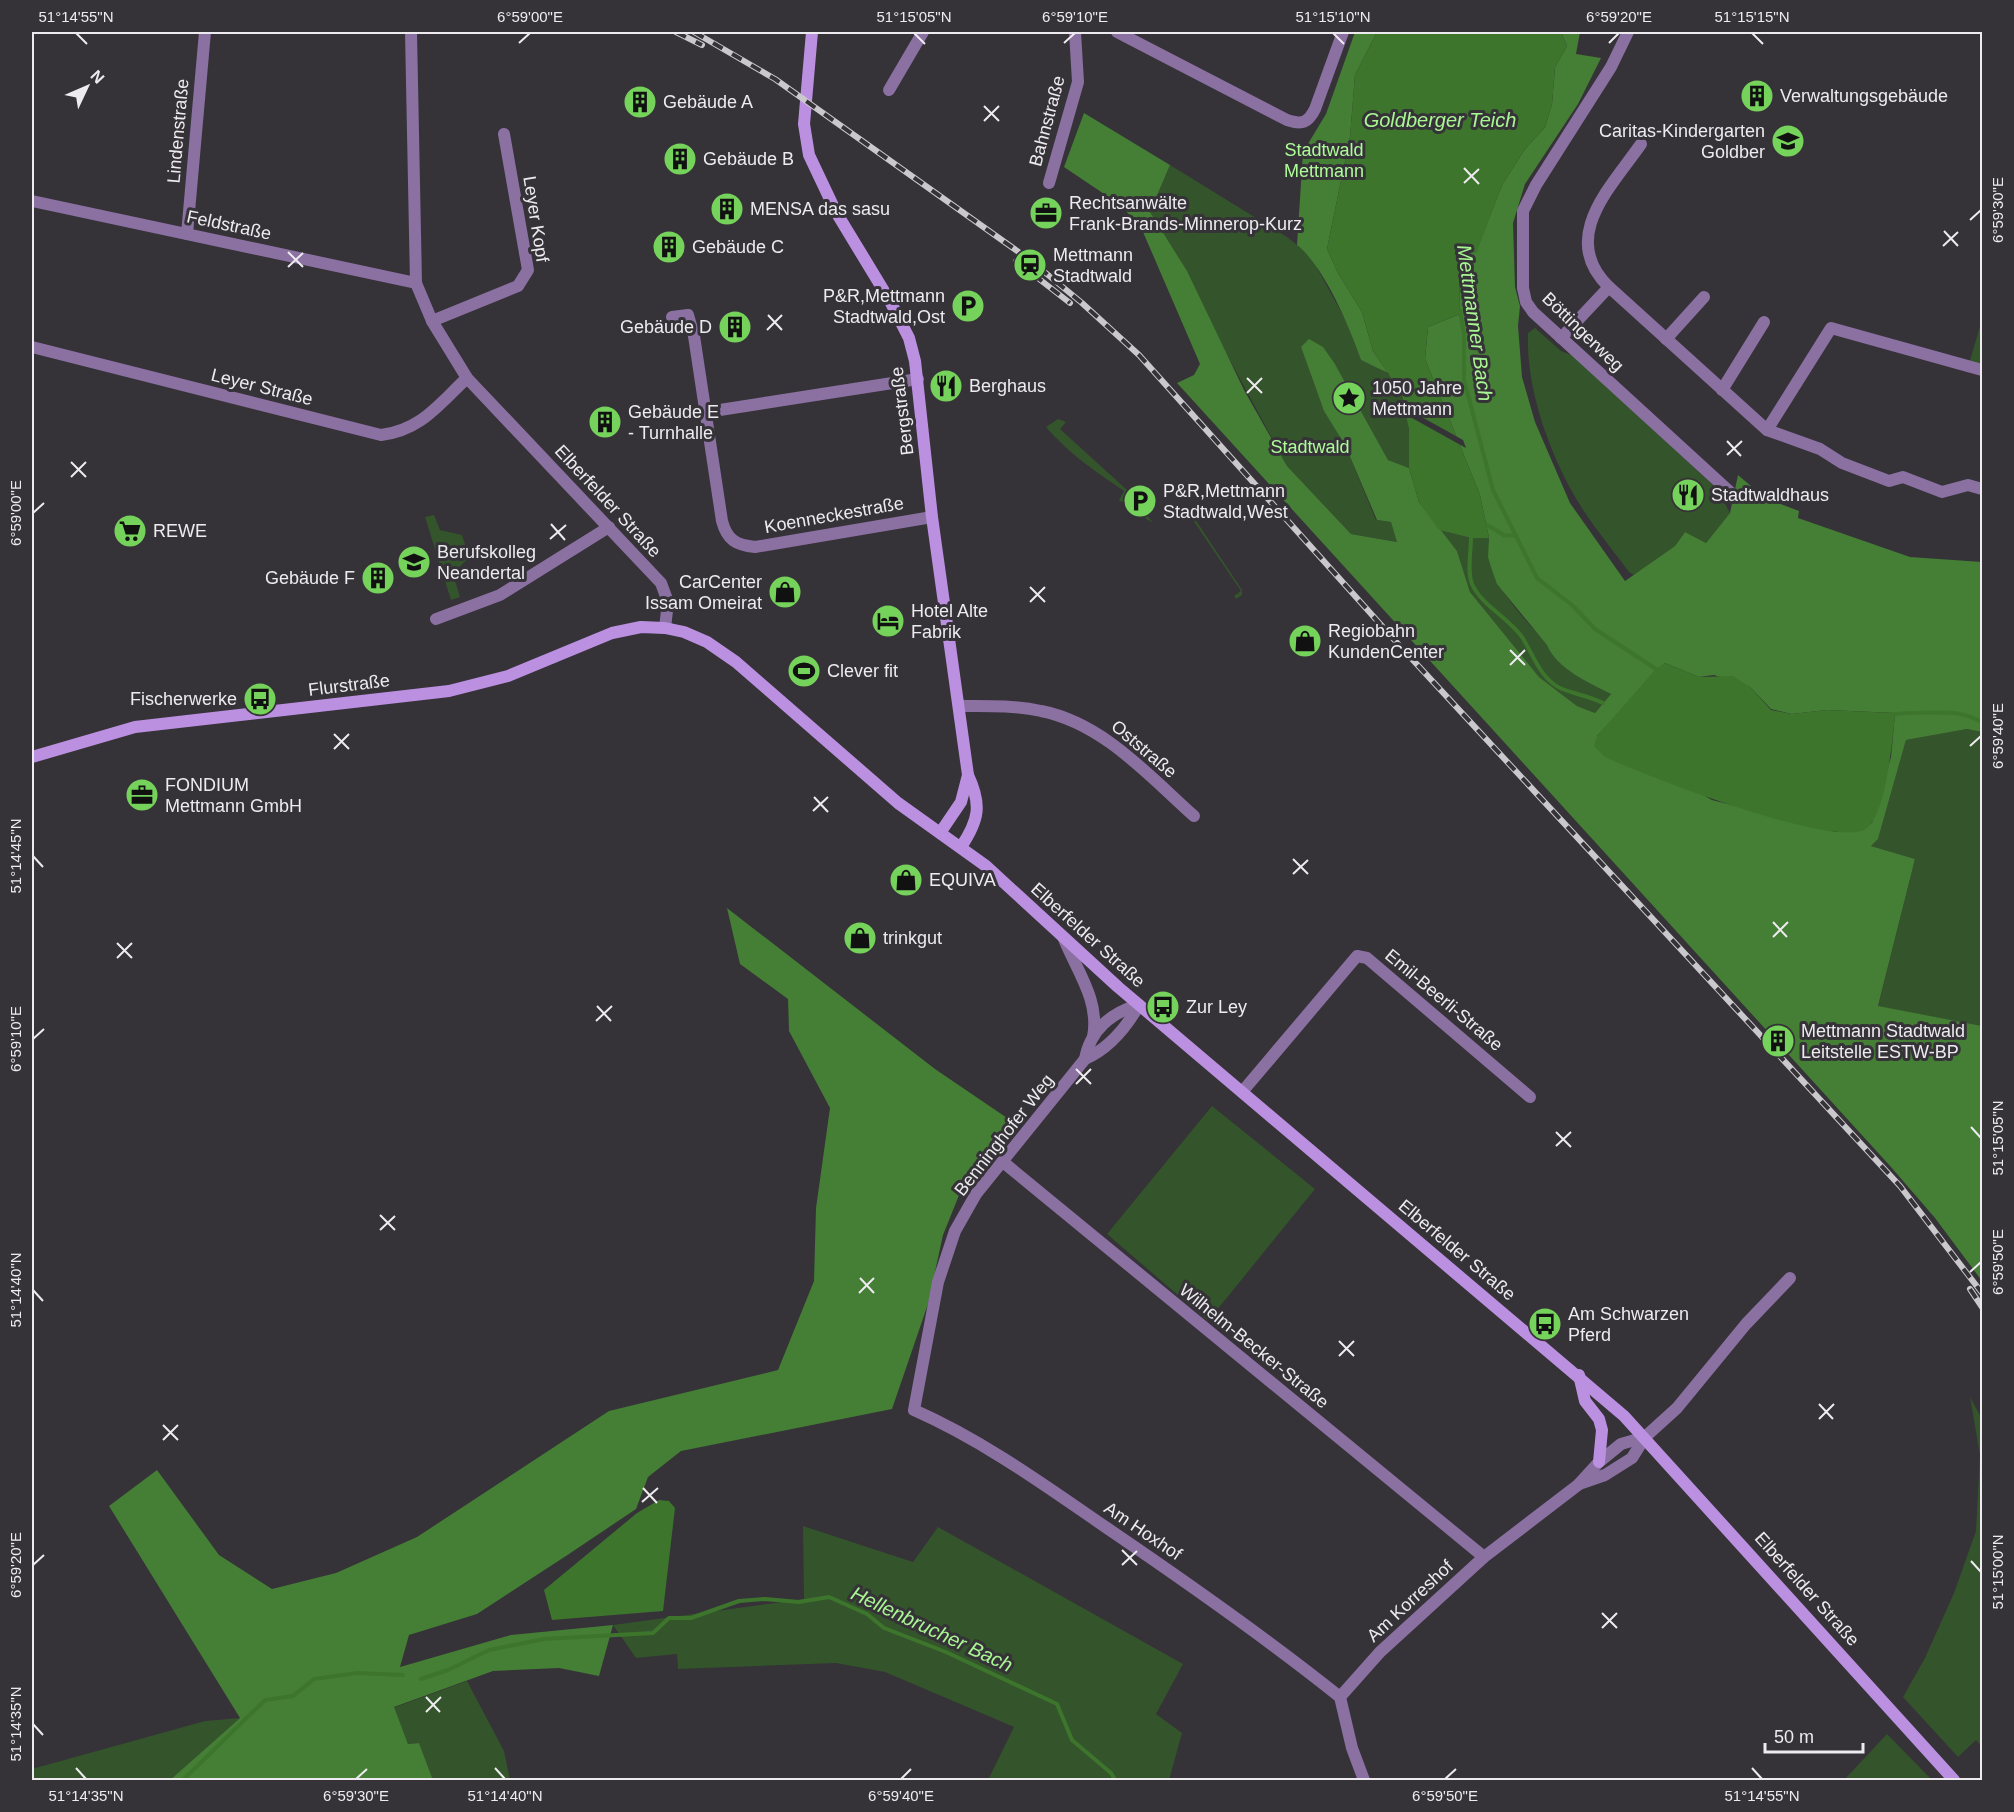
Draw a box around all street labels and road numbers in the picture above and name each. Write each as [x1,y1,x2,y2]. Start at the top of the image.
street label: Bahnstraße [1025,73,1069,169]
street label: Lindenstraße [163,78,193,184]
street label: Leyer Kopf [519,174,553,265]
street label: Feldstraße [185,206,273,244]
street label: Böttingerweg [1538,288,1628,376]
street label: Leyer Straße [209,365,315,409]
street label: Bergstraße [887,366,917,456]
street label: Elberfelder Straße [551,441,665,561]
street label: Koenneckestraße [763,493,905,537]
street label: Flurstraße [307,670,391,700]
street label: Oststraße [1107,716,1181,782]
street label: Elberfelder Straße [1027,879,1149,991]
street label: Emil-Beerli-Straße [1381,945,1507,1055]
street label: Benninghofer Weg [950,1070,1058,1200]
street label: Elberfelder Straße [1395,1195,1519,1305]
street label: Wilhelm-Becker-Straße [1175,1280,1333,1412]
street label: Am Hoxhof [1100,1498,1186,1565]
street label: Elberfelder Straße [1751,1528,1863,1650]
street label: Am Korreshof [1363,1555,1458,1646]

